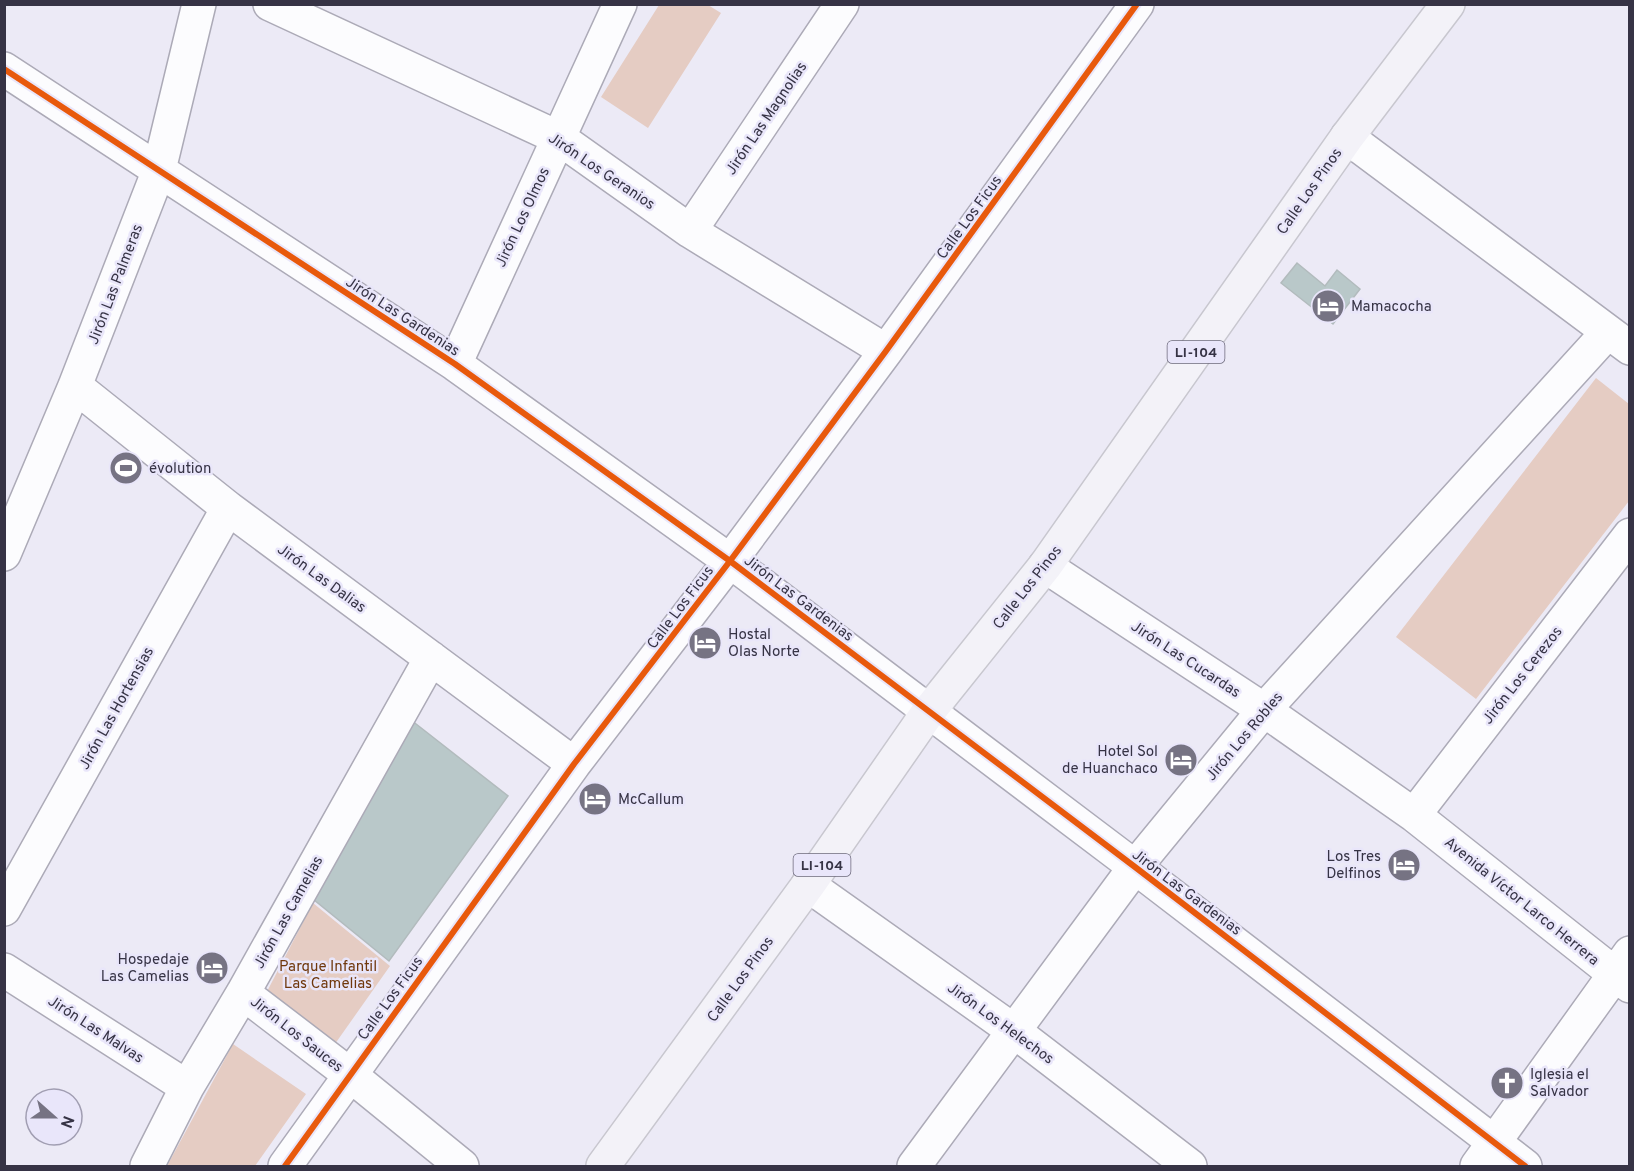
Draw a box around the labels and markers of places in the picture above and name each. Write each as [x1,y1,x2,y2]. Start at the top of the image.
hotel icon: Mamacocha [1310,288,1346,324]
place label: Mamacocha [1351,298,1432,317]
sports icon: évolution [108,450,144,486]
place label: évolution [149,460,211,479]
hotel icon: Hostal Olas Norte [687,625,723,661]
place label: Hostal Olas Norte [728,626,800,662]
hotel icon: Hotel Sol de Huanchaco [1163,742,1199,778]
place label: Hotel Sol de Huanchaco [1062,743,1158,779]
hotel icon: McCallum [577,781,613,817]
place label: McCallum [618,791,684,810]
hotel icon: Los Tres Delfinos [1386,847,1422,883]
place label: Los Tres Delfinos [1326,848,1381,884]
hotel icon: Hospedaje Las Camelias [194,950,230,986]
place label: Hospedaje Las Camelias [101,951,189,987]
church icon: Iglesia el Salvador [1489,1065,1525,1101]
place label: Iglesia el Salvador [1530,1066,1589,1102]

